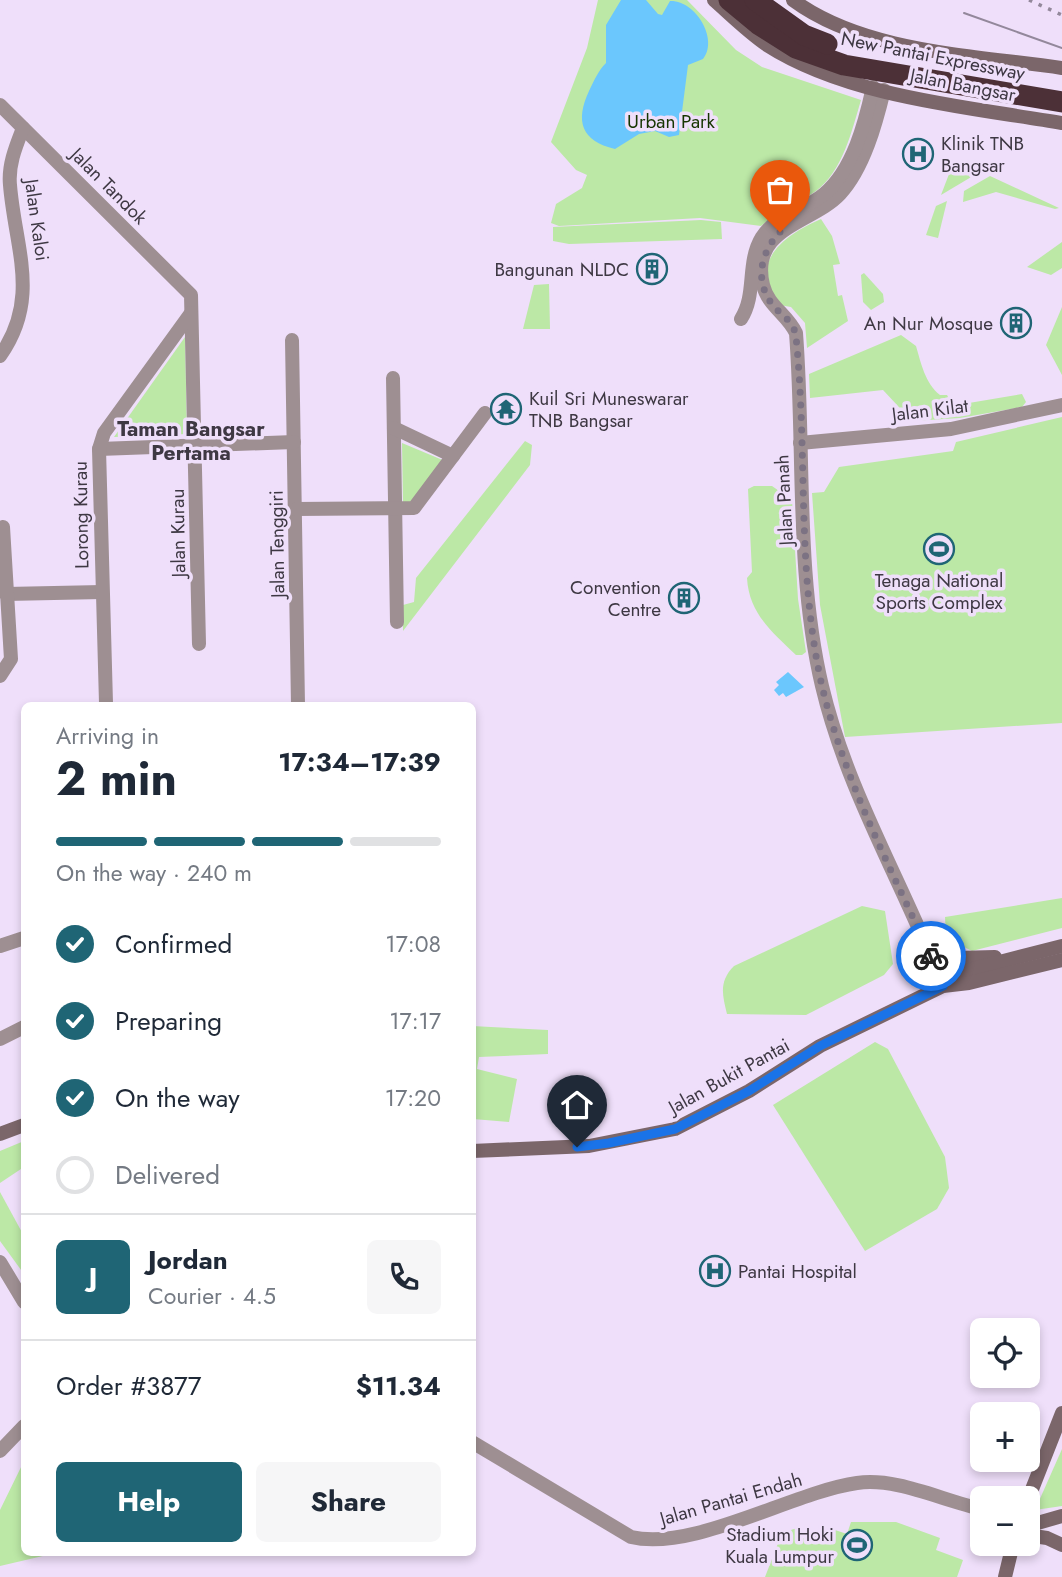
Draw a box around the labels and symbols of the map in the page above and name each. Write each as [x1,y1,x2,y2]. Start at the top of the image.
street label: New Pantai Expressway [839,25,1028,87]
street label: Jalan Bangsar [905,61,1018,109]
park label: Urban Park [627,108,716,135]
place label: Klinik TNB Bangsar [941,130,1024,179]
hospital icon: Klinik TNB Bangsar [901,137,935,171]
street label: Jalan Tandok [63,140,154,231]
pin [750,160,810,232]
street label: Jalan Kaloi [17,174,56,263]
building icon: Bangunan NLDC [635,252,669,286]
place label: Bangunan NLDC [494,256,629,283]
building icon: An Nur Mosque [999,306,1033,340]
place label: An Nur Mosque [864,310,993,337]
place label: Kuil Sri Muneswarar TNB Bangsar [529,385,689,434]
temple icon: Kuil Sri Muneswarar TNB Bangsar [489,392,523,426]
street label: Jalan Kilat [887,392,970,428]
district label: Taman Bangsar Pertama [117,414,265,468]
street label: Jalan Panah [768,454,800,549]
street label: Lorong Kurau [67,461,95,569]
street label: Jalan Kurau [164,488,192,581]
street label: Jalan Tenggiri [263,490,291,601]
sports icon: Tenaga National Sports Complex [922,532,956,566]
place label: Tenaga National Sports Complex [875,567,1003,616]
place label: Convention Centre [570,574,661,623]
building icon: Convention Centre [667,581,701,615]
courier [896,921,966,991]
street label: Jalan Bukit Pantai [661,1032,794,1122]
pin [547,1075,607,1147]
hospital icon: Pantai Hospital [698,1254,732,1288]
place label: Pantai Hospital [738,1258,857,1285]
street label: Jalan Pantai Endah [654,1466,805,1533]
place label: Stadium Hoki Kuala Lumpur [725,1521,834,1570]
sports icon: Stadium Hoki Kuala Lumpur [840,1528,874,1562]

